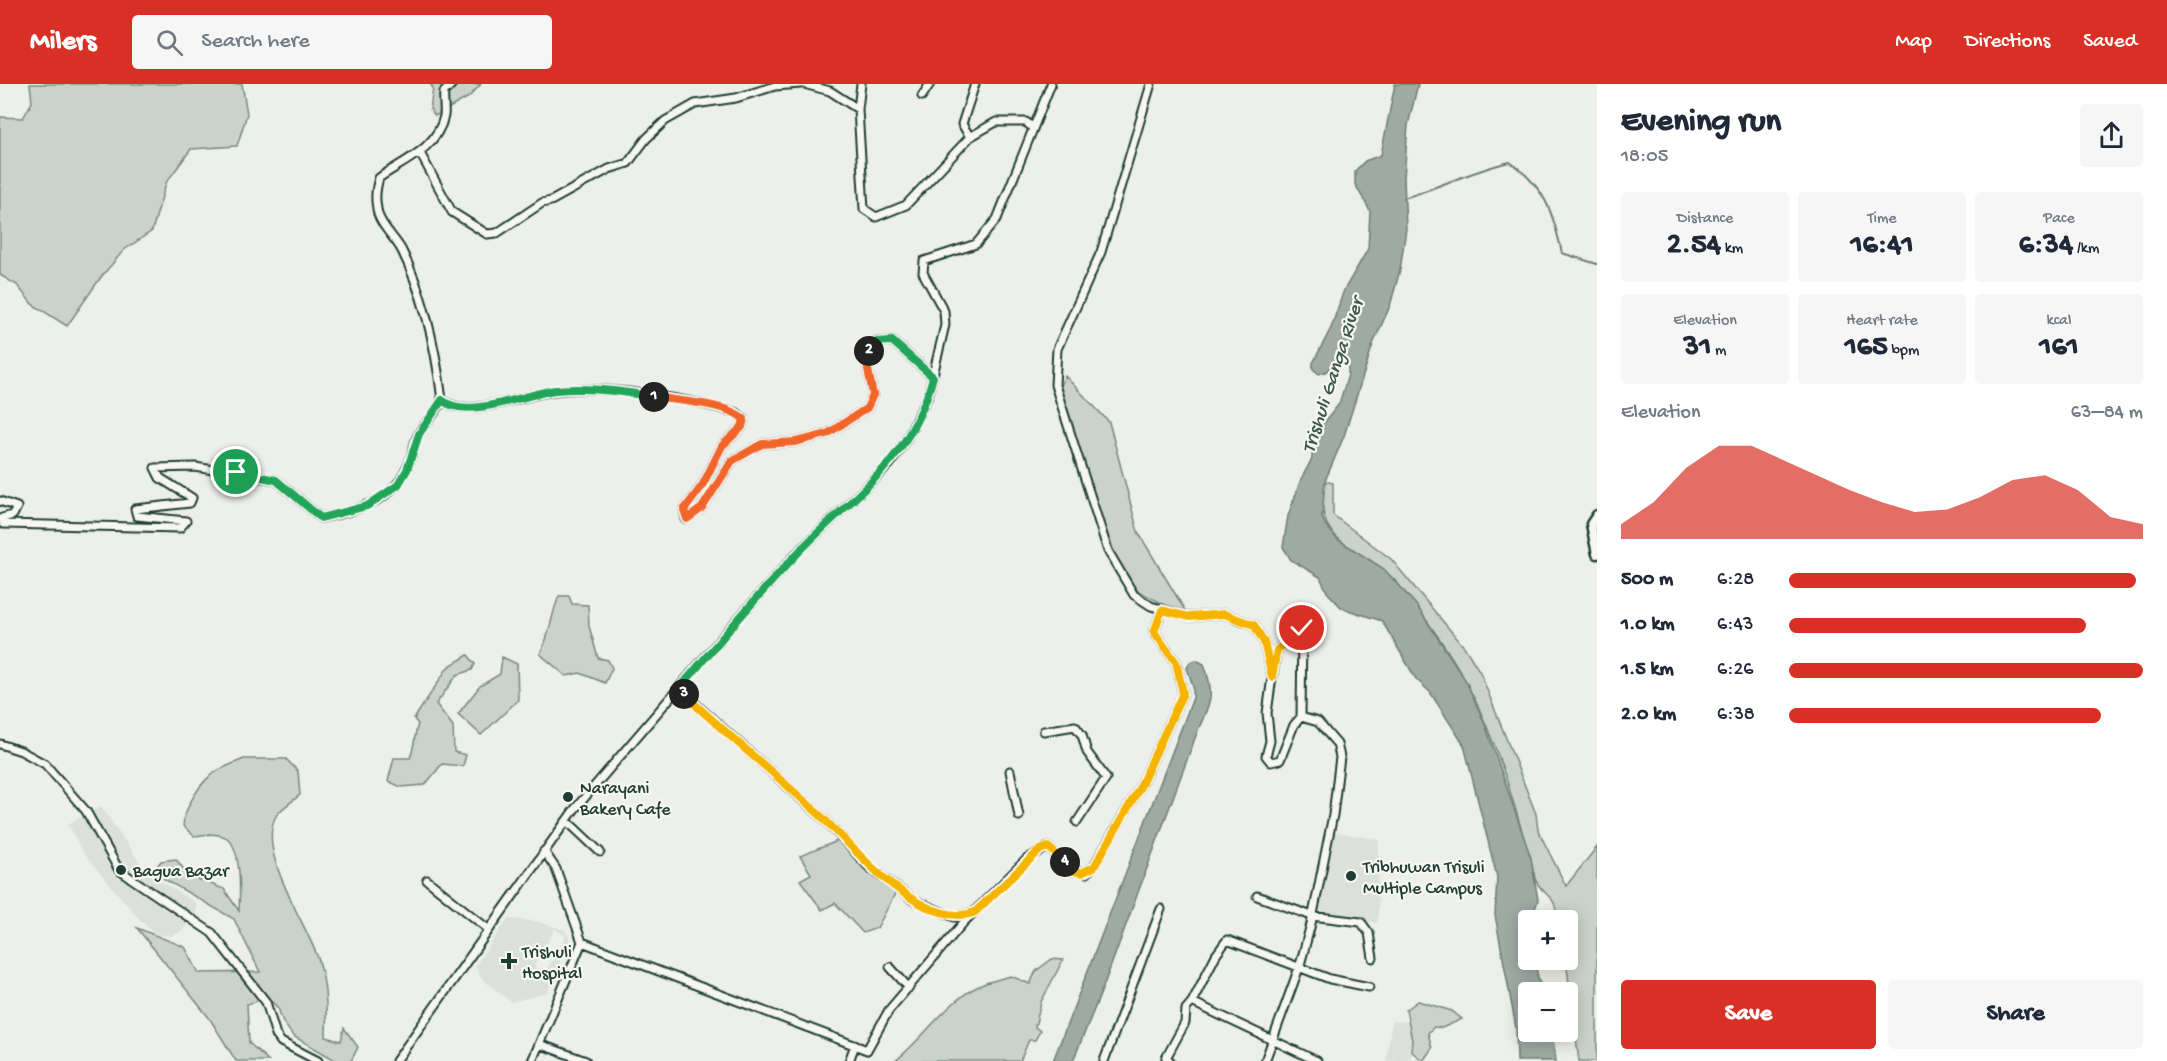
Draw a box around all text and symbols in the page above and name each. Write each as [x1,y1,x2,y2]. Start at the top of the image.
search box [132,15,552,69]
text: Milers [30,26,96,59]
icon: search [153,26,186,59]
text: Search here [201,29,310,55]
text: Map [1895,30,1932,55]
text: Directions [1965,30,2050,55]
text: Saved [2083,30,2137,55]
text: Evening run [1621,104,1781,142]
button: share [2080,104,2143,167]
text: 18:05 [1621,146,1668,169]
text: Distance [1677,210,1733,229]
text: Time [1867,210,1897,229]
text: Pace [2043,210,2075,229]
text: 2.54 [1667,229,1721,264]
text: 16:41 [1850,229,1914,264]
text: 6:34 [2019,229,2073,264]
text: km [1721,240,1743,259]
text: /km [2073,240,2099,259]
water label: Trishuli Ganga River [1298,292,1371,456]
text: Elevation [1673,312,1737,331]
text: Heart rate [1846,312,1918,331]
text: kcal [2047,312,2071,331]
text: 31 [1684,331,1711,366]
text: 165 [1845,331,1888,366]
text: 161 [2039,331,2079,366]
pin: 2 [854,336,884,366]
text: 2 [865,341,873,360]
text: m [1711,342,1726,361]
text: bpm [1888,342,1919,361]
pin: 1 [639,382,669,412]
text: 1 [651,387,657,406]
text: Elevation [1621,402,1701,425]
text: 63–84 m [2071,402,2143,425]
pin [210,446,261,497]
icon: arrive [219,455,252,488]
text: 500 m [1621,569,1673,592]
text: 6:28 [1717,569,1754,592]
pin [1276,602,1327,653]
icon: check [1285,611,1318,644]
text: 1.0 km [1621,614,1675,637]
text: 6:43 [1717,614,1753,637]
text: 1.5 km [1621,659,1674,682]
text: 6:26 [1717,659,1753,682]
pin: 3 [669,679,699,709]
text: 3 [680,684,688,703]
text: 2.0 km [1621,704,1676,727]
text: 6:38 [1717,704,1755,727]
place label: Narayani Bakery Cafe [579,779,671,821]
marker: Narayani Bakery Cafe [561,790,575,804]
pin: 4 [1050,847,1080,877]
text: 4 [1061,852,1069,871]
place label: Tribhuwan Trisuli Multiple Campus [1362,858,1485,900]
place label: Bagua Bazar [132,862,230,883]
marker: Bagua Bazar [114,863,128,877]
marker: Tribhuwan Trisuli Multiple Campus [1344,869,1358,883]
map controls [1518,910,1578,1042]
button: + [1518,910,1578,970]
place label: Trishuli Hospital [521,943,582,985]
marker: Trishuli Hospital [500,952,518,970]
button: Save [1621,980,1876,1049]
button: Share [1888,980,2143,1049]
button: − [1518,982,1578,1042]

